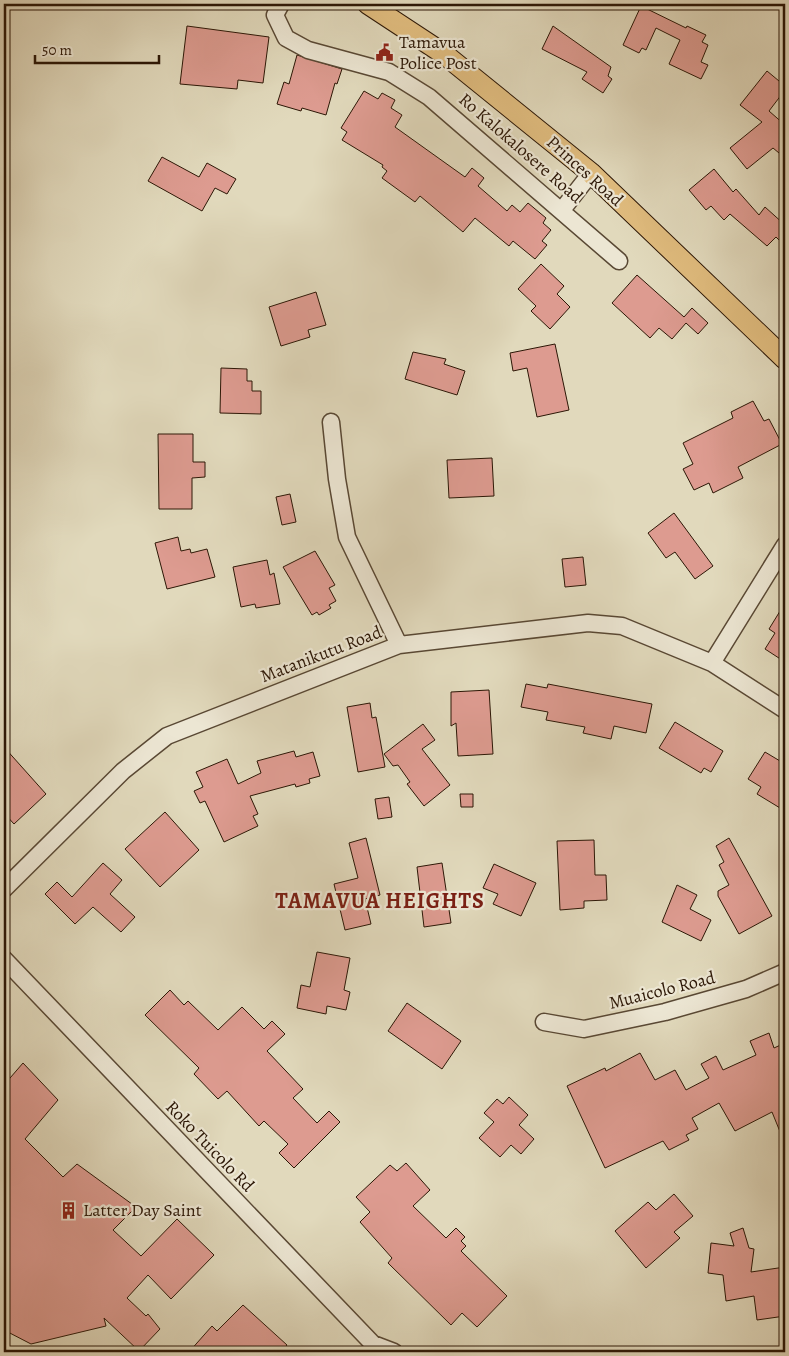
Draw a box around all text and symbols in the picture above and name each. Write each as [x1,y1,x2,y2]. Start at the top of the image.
place label: Tamavua Police Post [399,30,477,75]
scale bar [35,32,159,64]
text: 50 m [42,40,72,60]
public building icon: Tamavua Police Post [375,42,395,62]
street label: Ro Kalokalosere Road [454,87,588,209]
street label: Princes Road [542,130,629,212]
street label: Matanikutu Road [257,620,385,688]
district label: TAMAVUA HEIGHTS [275,886,485,916]
street label: Muaicolo Road [606,965,718,1015]
street label: Roko Tuicolo Rd [160,1095,260,1197]
place label: Latter Day Saint [83,1198,202,1222]
building icon: Latter Day Saint [59,1200,79,1220]

